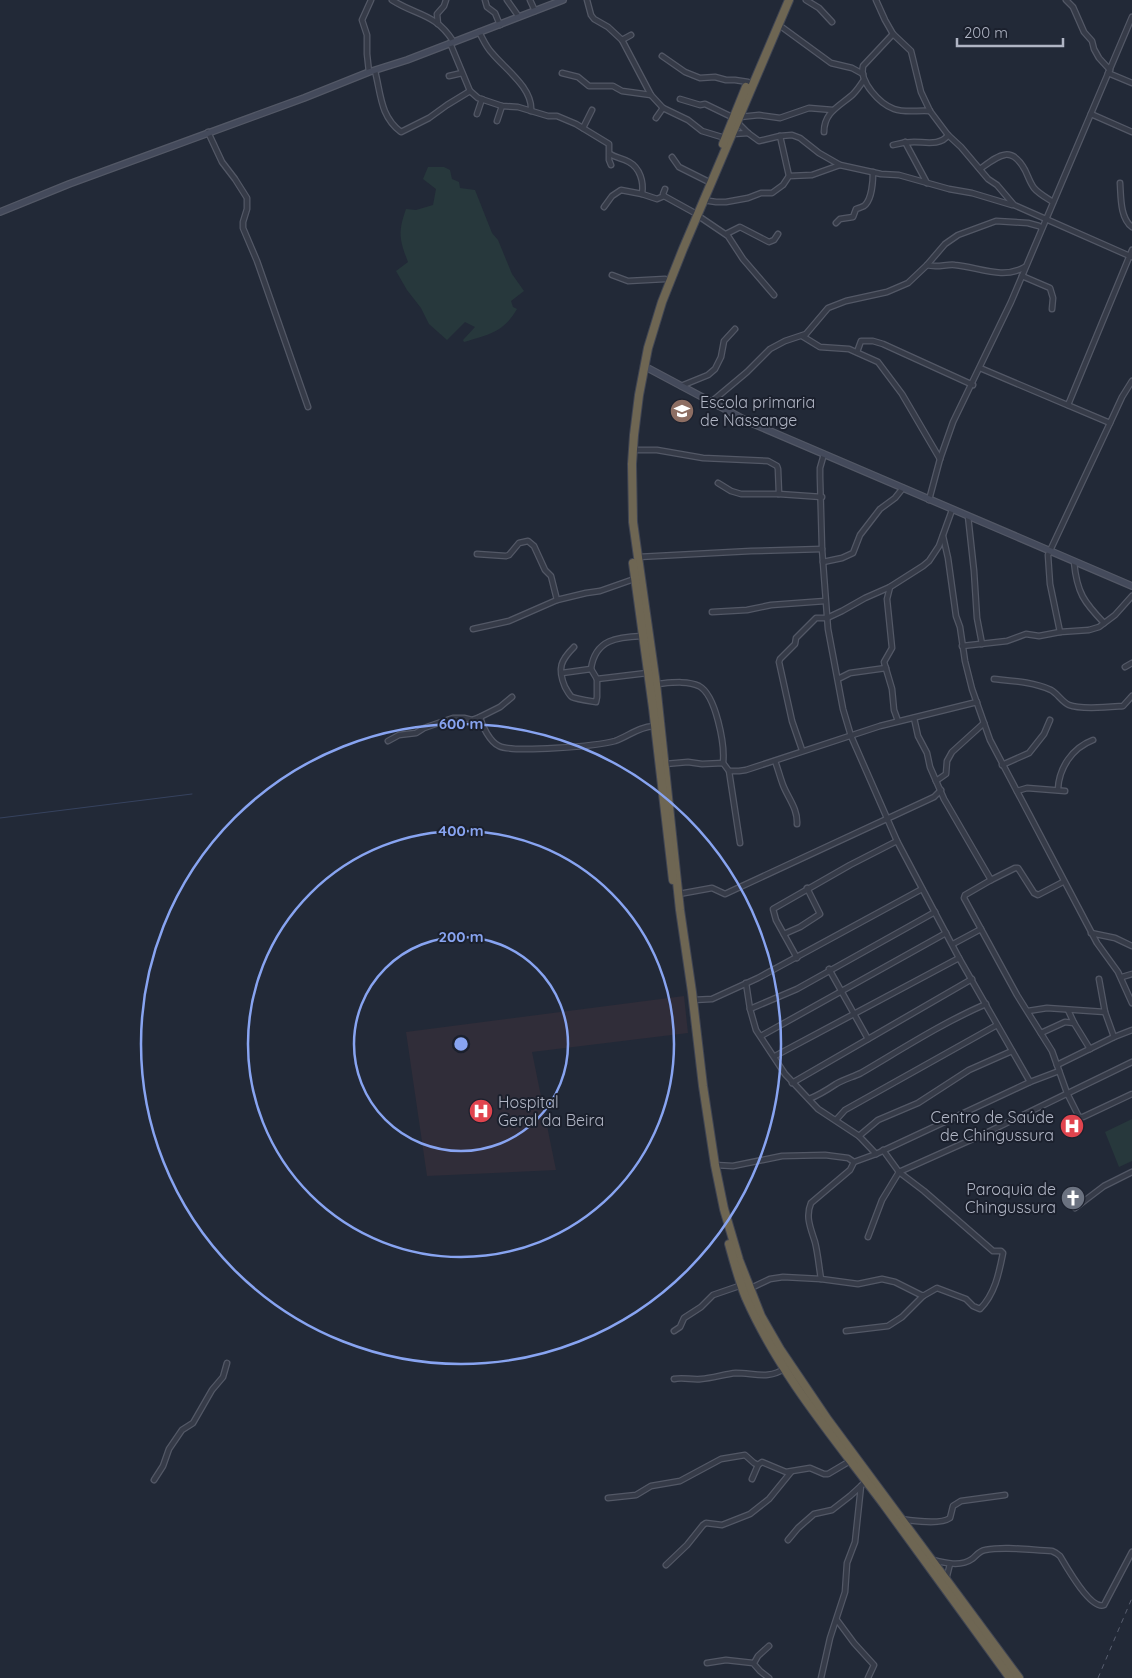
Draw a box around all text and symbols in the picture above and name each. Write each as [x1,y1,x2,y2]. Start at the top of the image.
scale bar [957,15,1063,47]
text: 200 m [964,23,1008,42]
place label: Escola primaria de Nassange [700,392,815,430]
school or university icon: Escola primaria de Nassange [669,398,695,424]
text: 600 m [439,714,483,733]
text: 400 m [438,821,484,840]
text: 200 m [439,927,484,946]
centre of rings [452,1035,470,1053]
place label: Hospital Geral da Beira [498,1092,604,1130]
hospital icon: Hospital Geral da Beira [468,1098,494,1124]
place label: Centro de Saúde de Chingussura [931,1107,1054,1145]
hospital icon: Centro de Saúde de Chingussura [1059,1113,1085,1139]
place label: Paroquia de Chingussura [965,1179,1056,1217]
church icon: Paroquia de Chingussura [1060,1185,1086,1211]

